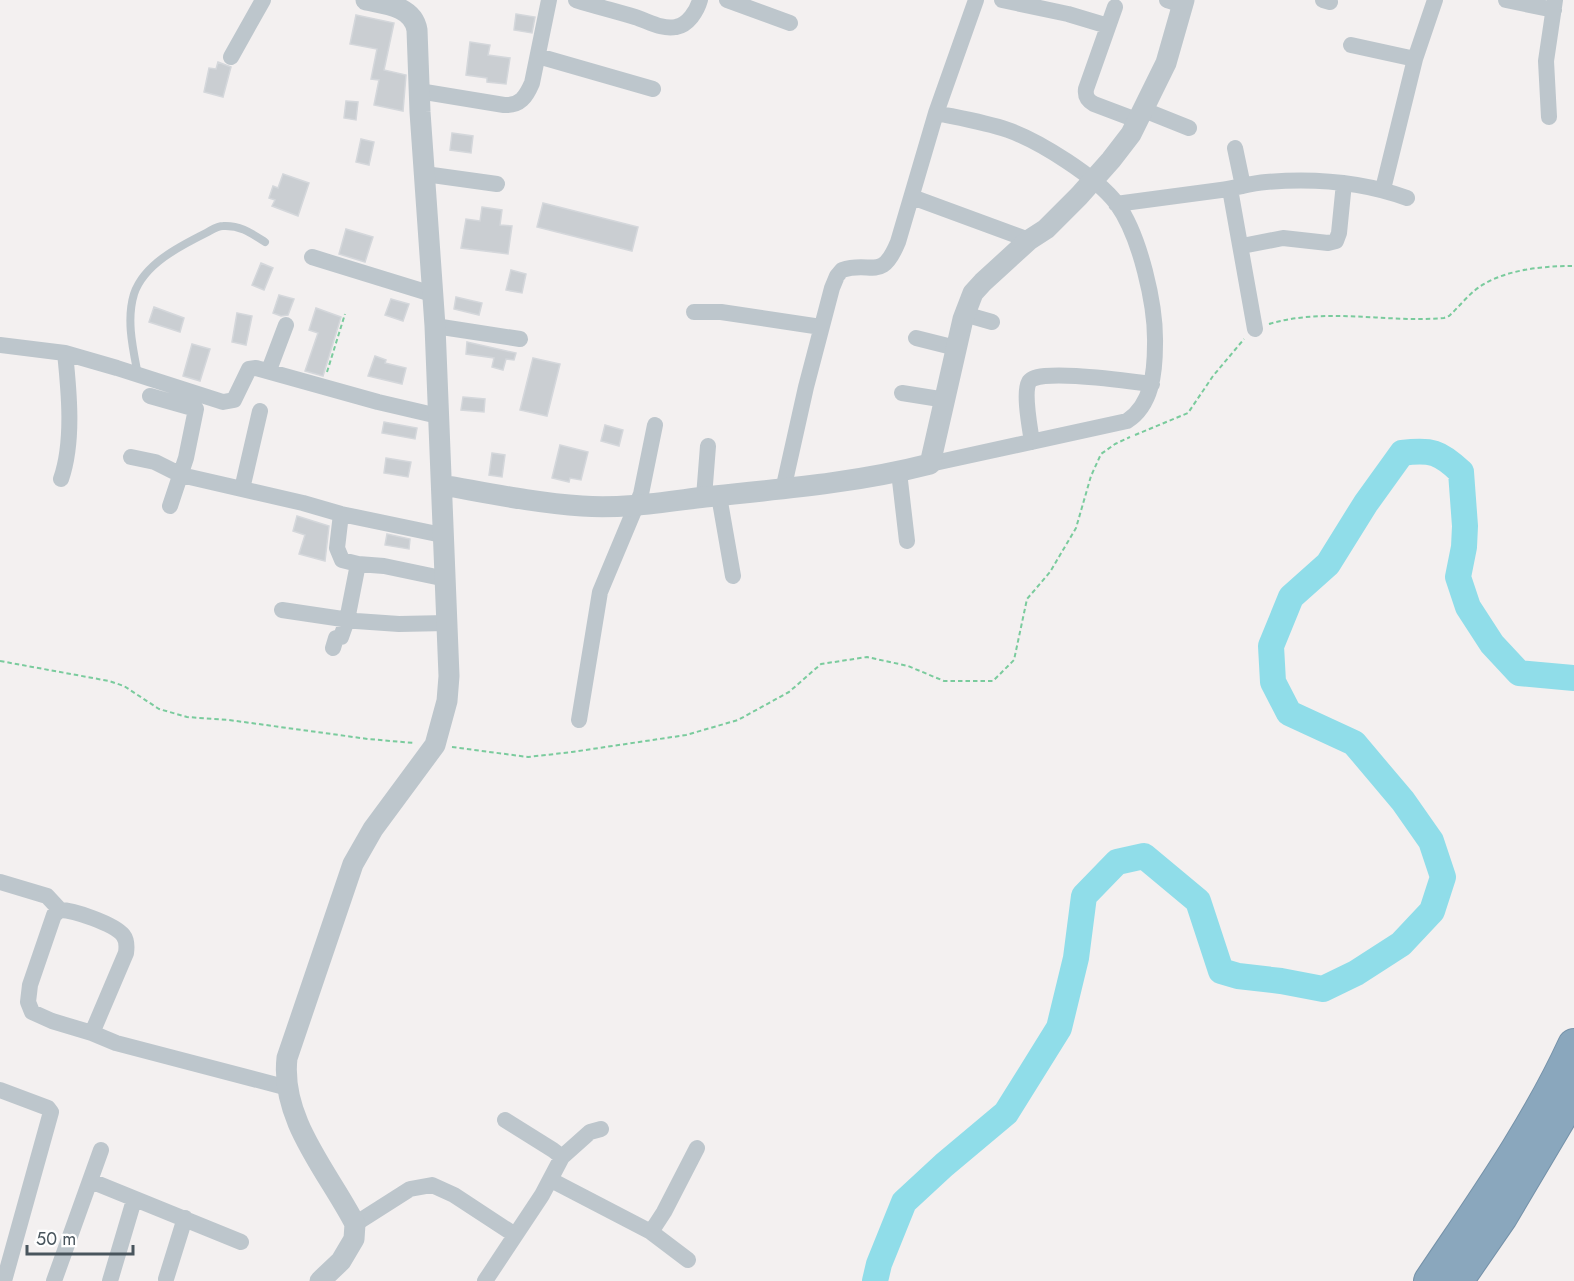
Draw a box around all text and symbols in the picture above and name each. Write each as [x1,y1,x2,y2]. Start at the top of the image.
scale bar [27,1218,134,1256]
text: 50 m [36,1226,76,1252]

